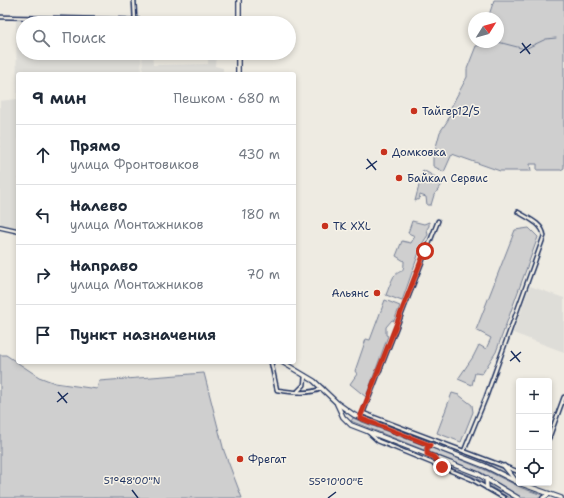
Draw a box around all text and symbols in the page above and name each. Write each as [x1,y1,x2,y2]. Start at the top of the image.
north arrow [468,12,504,48]
search box [16,16,296,60]
icon: search [30,27,52,49]
text: Поиск [62,28,106,48]
text: 9 мин [32,87,87,109]
text: Пешком · 680 m [173,90,280,107]
place label: Тайгер12/5 [422,104,480,119]
marker: Тайгер12/5 [409,106,419,116]
text: Прямо [70,136,120,156]
icon: ahead [32,144,54,166]
place label: Домковка [392,145,446,160]
text: 430 m [238,146,280,163]
marker: Домковка [379,147,389,157]
text: улица Фронтовиков [70,156,199,173]
place label: Байкал Сервис [407,171,488,186]
marker: Байкал Сервис [394,173,404,183]
text: Налево [70,196,128,216]
icon: left [32,204,54,226]
text: 180 m [241,206,280,223]
text: улица Монтажников [70,216,203,233]
place label: ТК XXL [333,219,371,234]
marker: ТК XXL [320,221,330,231]
route start [416,242,434,260]
text: Направо [70,256,138,276]
icon: right [32,264,54,286]
text: 70 m [246,266,280,283]
text: улица Монтажников [70,276,203,293]
place label: Альянс [331,286,369,301]
marker: Альянс [372,288,382,298]
icon: arrive [32,324,54,346]
text: Пункт назначения [70,325,216,345]
map controls [516,378,552,486]
button: + [516,378,552,414]
button: − [516,414,552,450]
button: locate [516,450,552,486]
place label: Фрегат [248,452,287,467]
marker: Фрегат [235,454,245,464]
route end [433,458,451,476]
text: 51°48'00"N [104,474,160,487]
text: 55°10'00"E [309,475,363,488]

